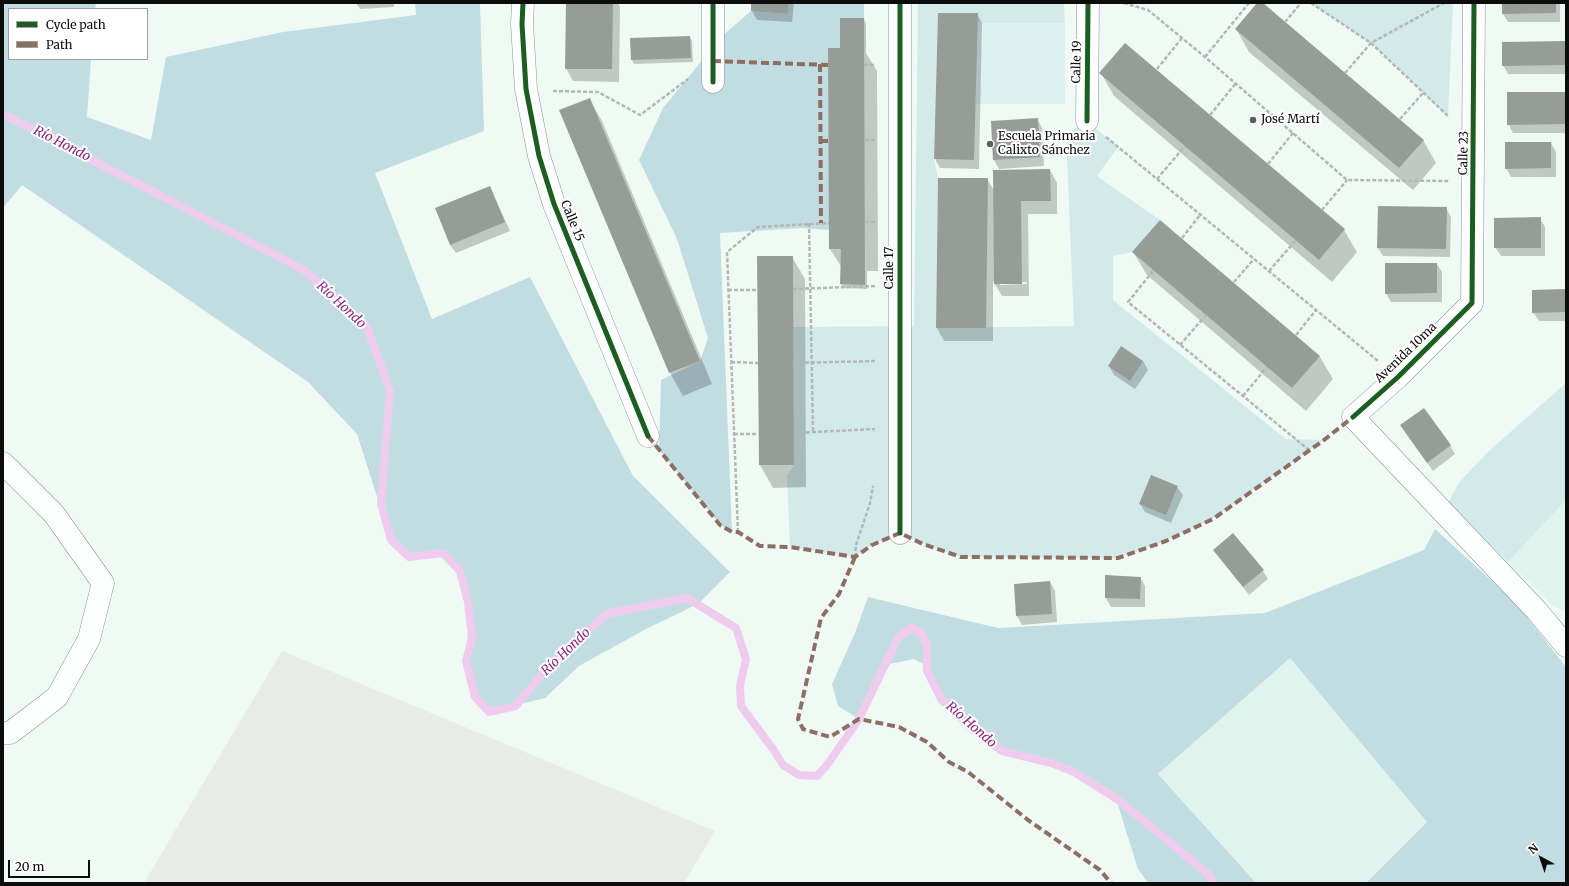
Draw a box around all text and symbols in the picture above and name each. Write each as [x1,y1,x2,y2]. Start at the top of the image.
legend [8,8,148,60]
text: Cycle path [46,17,106,32]
text: Path [46,37,72,52]
street label: Calle 19 [1069,40,1085,84]
place label: José Martí [1261,113,1320,127]
marker: José Martí [1248,115,1258,125]
water label: Río Hondo [31,123,93,165]
place label: Escuela Primaria Calixto Sánchez [998,130,1096,158]
street label: Calle 23 [1456,131,1472,175]
marker: Escuela Primaria Calixto Sánchez [985,139,995,149]
street label: Calle 15 [557,198,587,244]
street label: Calle 17 [883,247,897,289]
water label: Río Hondo [313,278,369,332]
street label: Avenida 10ma [1372,320,1440,386]
water label: Río Hondo [538,625,594,679]
water label: Río Hondo [943,699,999,751]
north arrow [1521,838,1561,878]
text: N [1525,841,1541,857]
scale bar [10,852,92,878]
text: 20 m [15,859,44,874]

